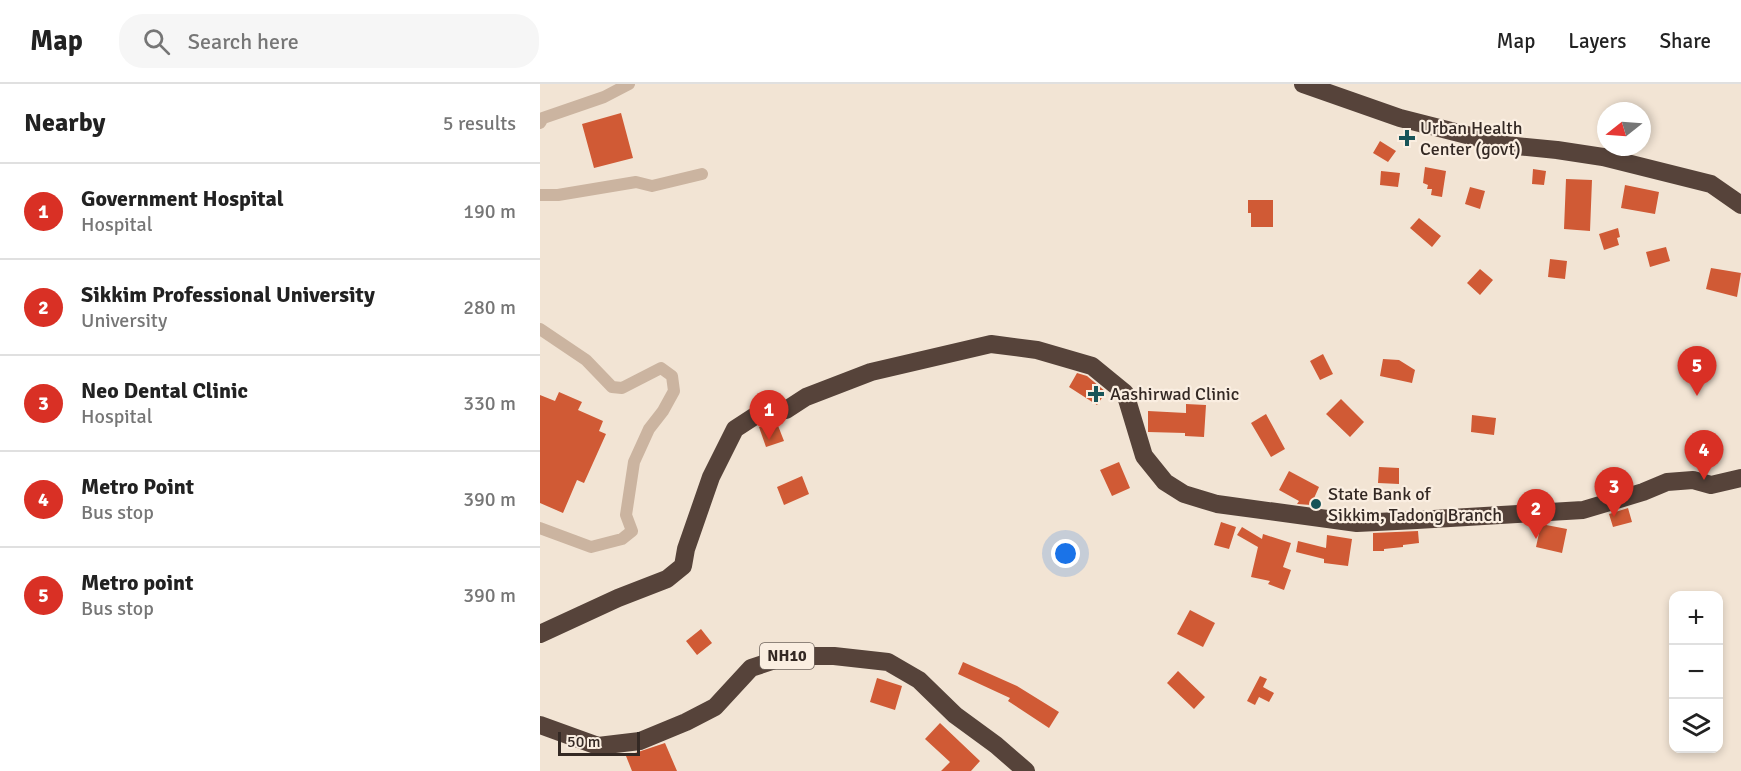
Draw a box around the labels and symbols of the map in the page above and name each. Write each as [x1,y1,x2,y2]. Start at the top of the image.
north arrow [1597,102,1651,156]
place label: Urban Health Center (govt) [1420,117,1522,160]
marker: Urban Health Center (govt) [1398,129,1416,147]
pin: 5 [1678,346,1716,396]
place label: Aashirwad Clinic [1110,383,1239,405]
marker: Aashirwad Clinic [1087,385,1105,403]
pin: 1 [750,390,788,440]
pin: 4 [1684,430,1724,480]
pin: 3 [1594,468,1634,517]
place label: State Bank of Sikkim, Tadong Branch [1328,483,1502,526]
pin: 2 [1516,490,1556,539]
marker: State Bank of Sikkim, Tadong Branch [1309,497,1323,511]
your location [1051,539,1080,568]
road number: NH10 [760,643,814,669]
scale bar [558,729,640,756]

